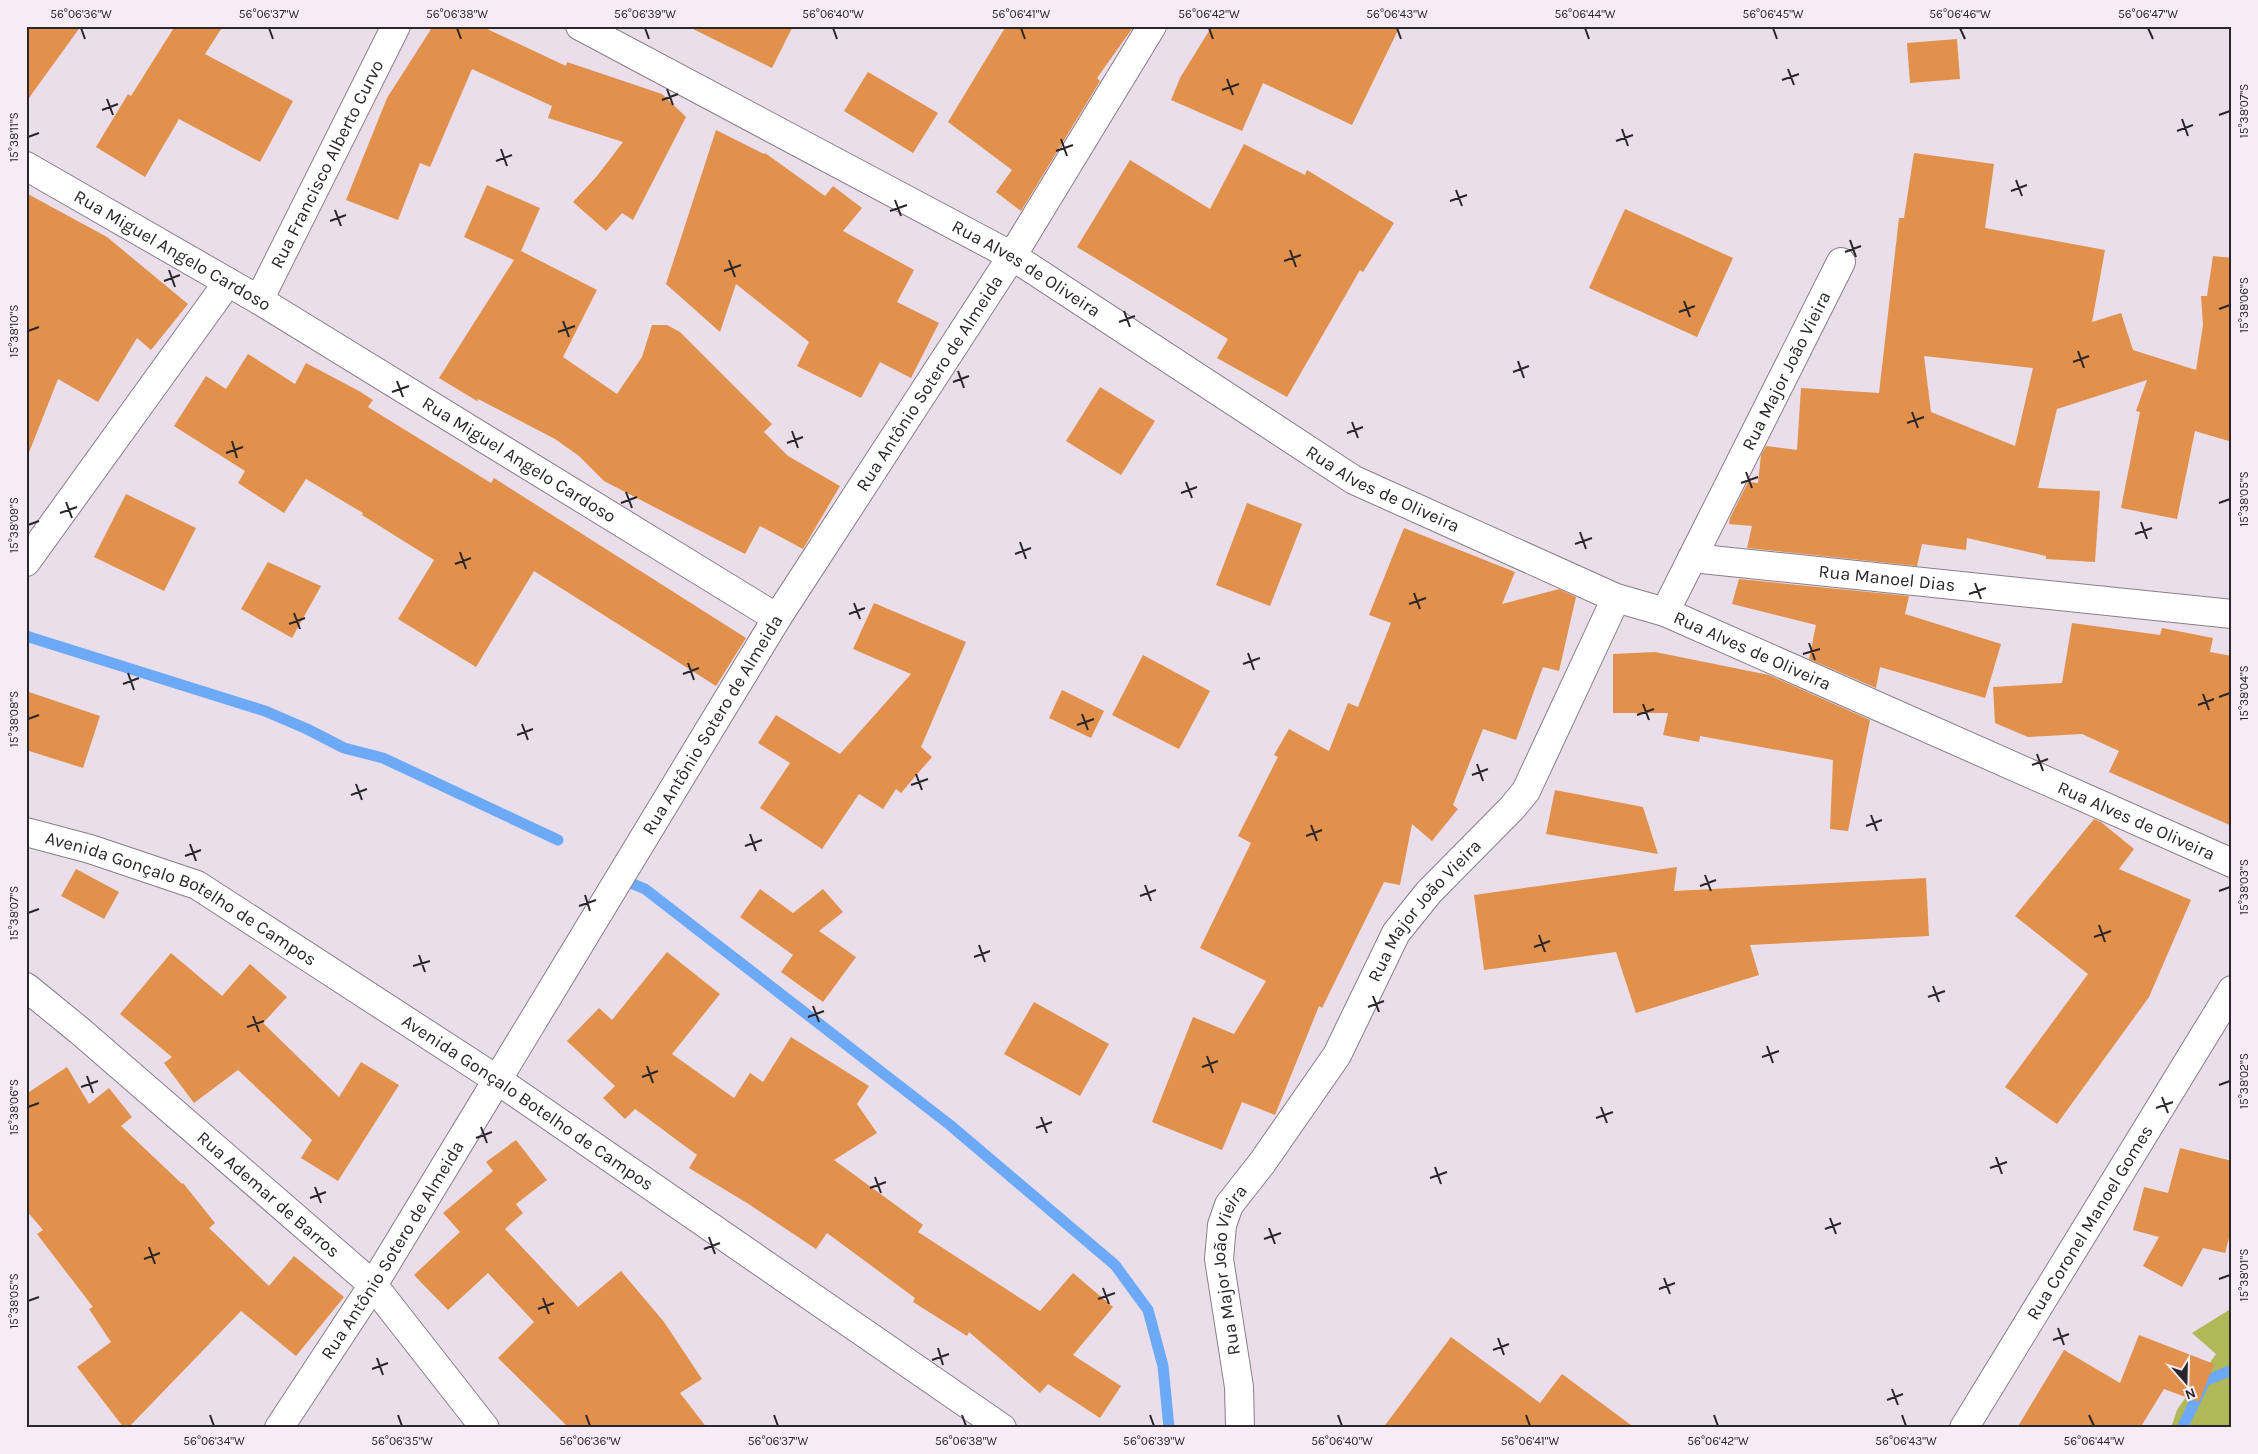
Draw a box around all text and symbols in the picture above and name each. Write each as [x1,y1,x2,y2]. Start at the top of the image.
text: 56°06'36"W [50,7,112,21]
text: 56°06'37"W [239,7,299,21]
text: 56°06'38"W [426,7,488,21]
text: 56°06'39"W [614,7,676,21]
text: 56°06'40"W [802,7,864,21]
text: 56°06'41"W [992,7,1050,21]
text: 56°06'42"W [1178,7,1240,21]
text: 56°06'43"W [1366,7,1428,21]
text: 56°06'44"W [1554,7,1616,21]
text: 56°06'45"W [1742,7,1804,21]
text: 56°06'46"W [1929,7,1991,21]
text: 56°06'47"W [2118,7,2178,21]
street label: Rua Francisco Alberto Curvo [266,56,388,272]
text: 15°38'07"S [2237,84,2251,138]
text: 15°38'11"S [7,112,21,162]
street label: Rua Miguel Angelo Cardoso [70,185,275,316]
street label: Rua Alves de Oliveira [948,215,1105,322]
street label: Rua Antônio Sotero de Almeida [851,271,1008,495]
text: 15°38'06"S [2237,277,2251,333]
street label: Rua Major João Vieira [1737,288,1836,454]
text: 15°38'10"S [7,305,21,357]
street label: Rua Miguel Angelo Cardoso [418,392,620,528]
street label: Rua Alves de Oliveira [1302,441,1463,537]
text: 15°38'05"S [2237,471,2251,527]
text: 15°38'09"S [7,497,21,553]
street label: Rua Manoel Dias [1818,560,1956,596]
street label: Rua Alves de Oliveira [1670,606,1834,695]
street label: Rua Antônio Sotero de Almeida [637,611,787,839]
text: 15°38'04"S [2237,665,2251,721]
text: 15°38'08"S [7,691,21,747]
street label: Rua Alves de Oliveira [2054,776,2218,865]
street label: Avenida Gonçalo Botelho de Campos [43,827,321,971]
street label: Rua Major João Vieira [1363,835,1486,985]
text: 15°38'03"S [2237,859,2251,915]
text: 15°38'07"S [7,886,21,940]
street label: Avenida Gonçalo Botelho de Campos [398,1010,658,1195]
text: 15°38'02"S [2237,1053,2251,1109]
text: 15°38'06"S [7,1079,21,1135]
street label: Rua Coronel Manoel Gomes [2022,1121,2158,1324]
street label: Rua Ademar de Barros [193,1127,344,1262]
street label: Rua Antônio Sotero de Almeida [316,1137,469,1364]
street label: Rua Major João Vieira [1208,1180,1252,1357]
text: 15°38'01"S [2237,1249,2251,1301]
text: 15°38'05"S [7,1273,21,1329]
north arrow [2160,1356,2210,1406]
text: N [2183,1384,2198,1403]
text: 56°06'34"W [183,1434,245,1448]
text: 56°06'35"W [371,1434,433,1448]
text: 56°06'36"W [559,1434,621,1448]
text: 56°06'37"W [748,1434,808,1448]
text: 56°06'38"W [935,1434,997,1448]
text: 56°06'39"W [1123,1434,1185,1448]
text: 56°06'40"W [1311,1434,1373,1448]
text: 56°06'41"W [1501,1434,1559,1448]
text: 56°06'42"W [1687,1434,1749,1448]
text: 56°06'43"W [1875,1434,1937,1448]
text: 56°06'44"W [2063,1434,2125,1448]

